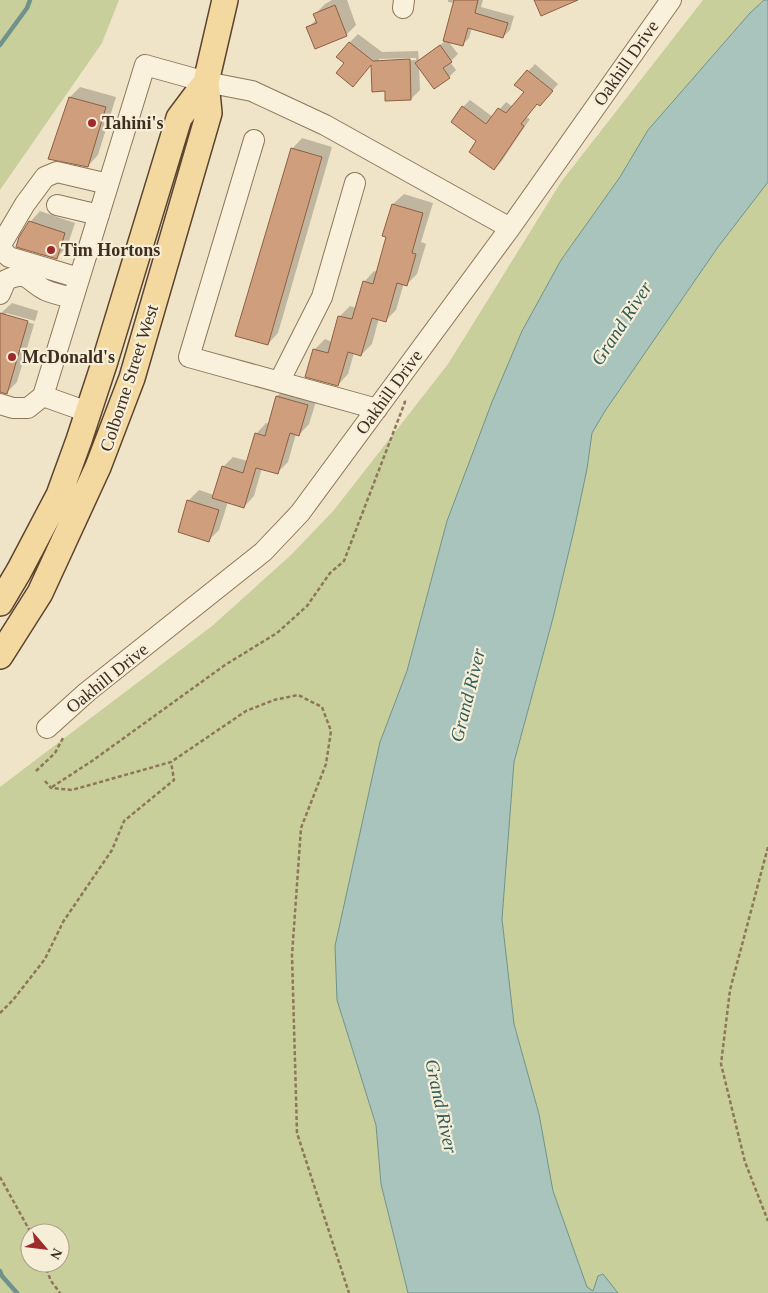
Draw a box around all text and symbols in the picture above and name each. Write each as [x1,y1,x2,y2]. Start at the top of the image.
street label: Oakhill Drive [589,17,663,109]
place label: Tahini's [102,113,163,133]
marker: Tahini's [86,117,98,129]
place label: Tim Hortons [61,240,160,260]
marker: Tim Hortons [45,244,57,256]
water label: Grand River [587,277,657,369]
street label: Colborne Street West [96,302,162,454]
street label: Oakhill Drive [352,346,426,438]
place label: McDonald's [22,347,115,367]
marker: McDonald's [6,351,18,363]
street label: Oakhill Drive [62,639,152,717]
water label: Grand River [446,646,489,744]
water label: Grand River [421,1057,462,1156]
north arrow [20,1223,70,1273]
text: N [47,1246,65,1262]

